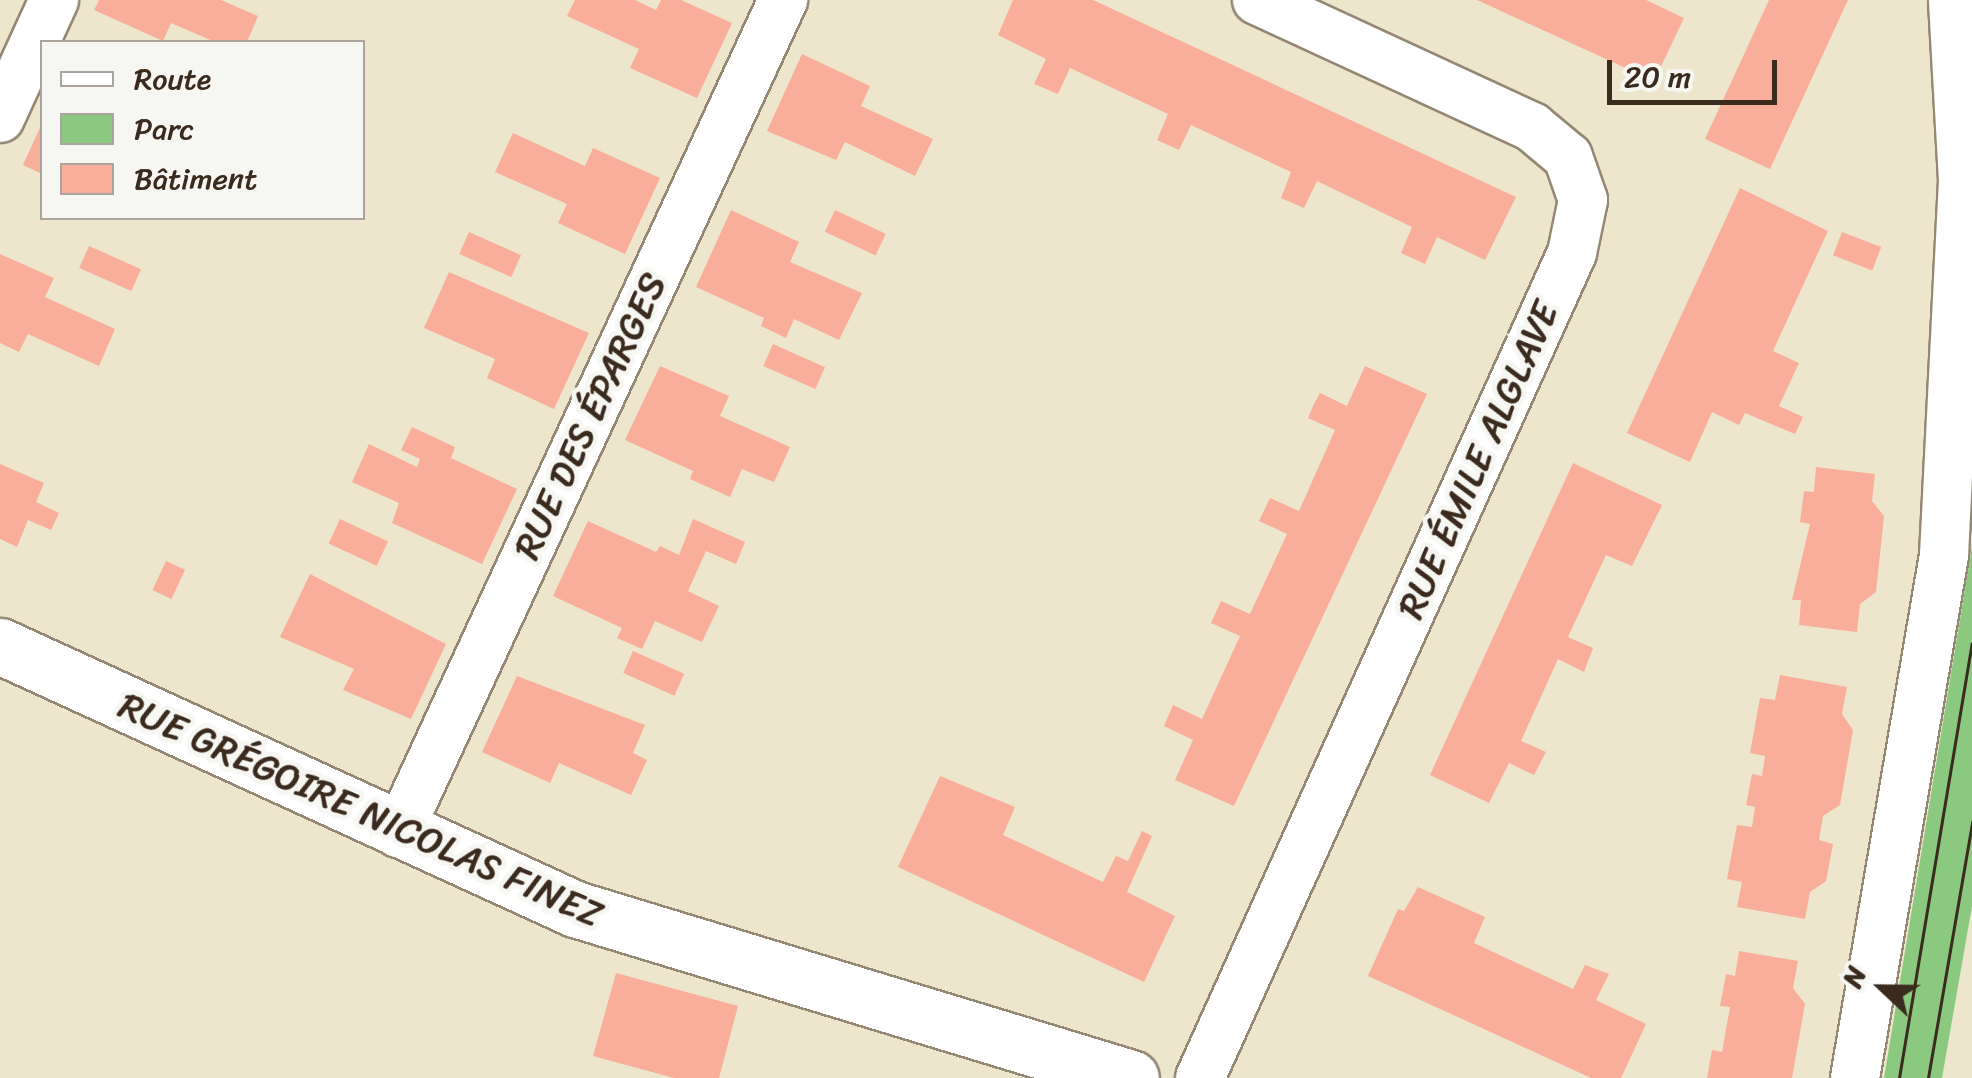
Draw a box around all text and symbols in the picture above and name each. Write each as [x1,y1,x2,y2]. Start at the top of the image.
legend [40,40,365,220]
scale bar [1612,40,1782,102]
text: 20 m [1624,50,1691,104]
text: Route [134,52,211,106]
text: Parc [134,102,195,156]
text: Bâtiment [134,152,257,206]
street label: RUE DES ÉPARGES [503,264,677,568]
street label: RUE ÉMILE ALGLAVE [1387,292,1569,628]
street label: RUE GRÉGOIRE NICOLAS FINEZ [109,681,613,939]
north arrow [1832,938,1932,1038]
text: N [1827,958,1880,995]

